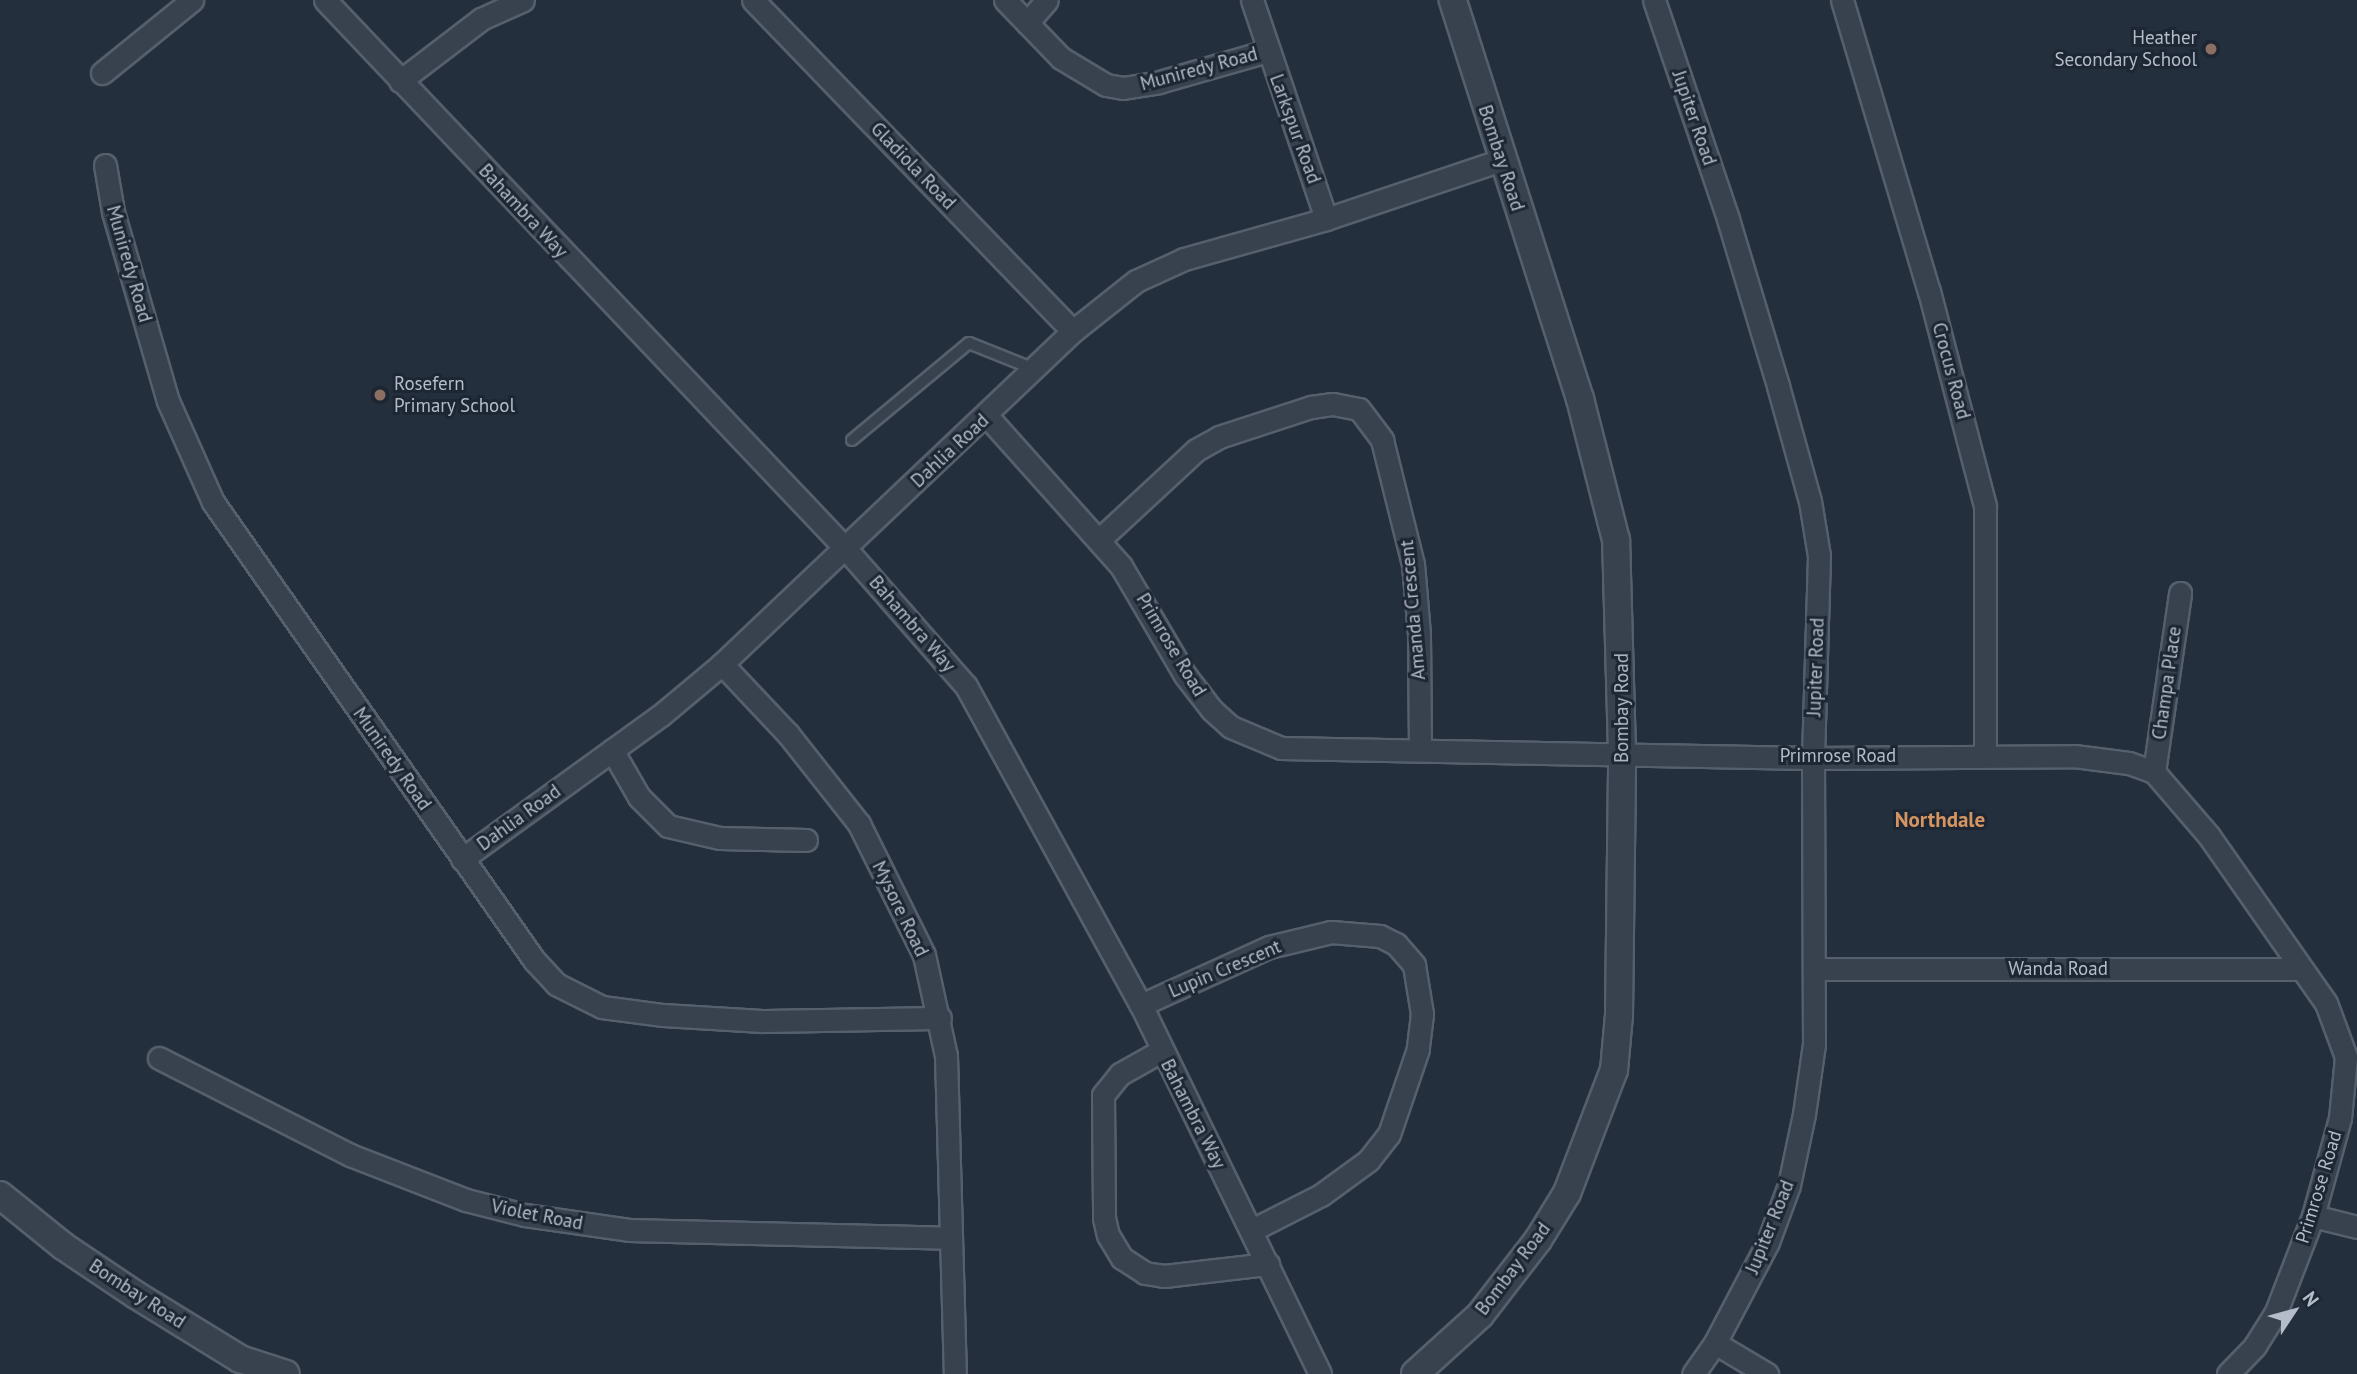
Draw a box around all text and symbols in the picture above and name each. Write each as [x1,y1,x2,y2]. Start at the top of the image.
place label: Heather Secondary School [2054,27,2197,71]
marker: Heather Secondary School [2203,41,2219,57]
street label: Muniredy Road [1137,42,1261,96]
street label: Jupiter Road [1667,68,1721,168]
street label: Larkspur Road [1265,71,1325,187]
street label: Bombay Road [1473,102,1529,214]
street label: Gladiola Road [866,118,960,214]
street label: Bahambra Way [474,159,572,263]
street label: Muniredy Road [101,203,157,325]
street label: Crocus Road [1927,320,1975,422]
place label: Rosefern Primary School [394,373,516,417]
marker: Rosefern Primary School [372,387,388,403]
street label: Dahlia Road [907,409,993,493]
street label: Amanda Crescent [1396,539,1430,681]
street label: Bahambra Way [864,571,960,677]
street label: Primrose Road [1131,589,1211,701]
street label: Jupiter Road [1803,617,1829,717]
street label: Champa Place [2148,625,2186,741]
street label: Bombay Road [1611,653,1633,763]
street label: Muniredy Road [348,703,436,815]
street label: Primrose Road [1780,745,1896,767]
street label: Dahlia Road [473,780,565,856]
district label: Northdale [1895,807,1985,833]
street label: Mysore Road [867,858,933,960]
street label: Lupin Crescent [1165,935,1285,1003]
street label: Wanda Road [2008,958,2108,980]
street label: Bahambra Way [1156,1055,1230,1173]
street label: Primrose Road [2291,1128,2347,1246]
street label: Jupiter Road [1741,1177,1799,1277]
street label: Violet Road [489,1195,585,1235]
street label: Bombay Road [1471,1218,1555,1320]
street label: Bombay Road [84,1254,190,1334]
north arrow [2259,1276,2329,1346]
text: N [2298,1287,2324,1311]

